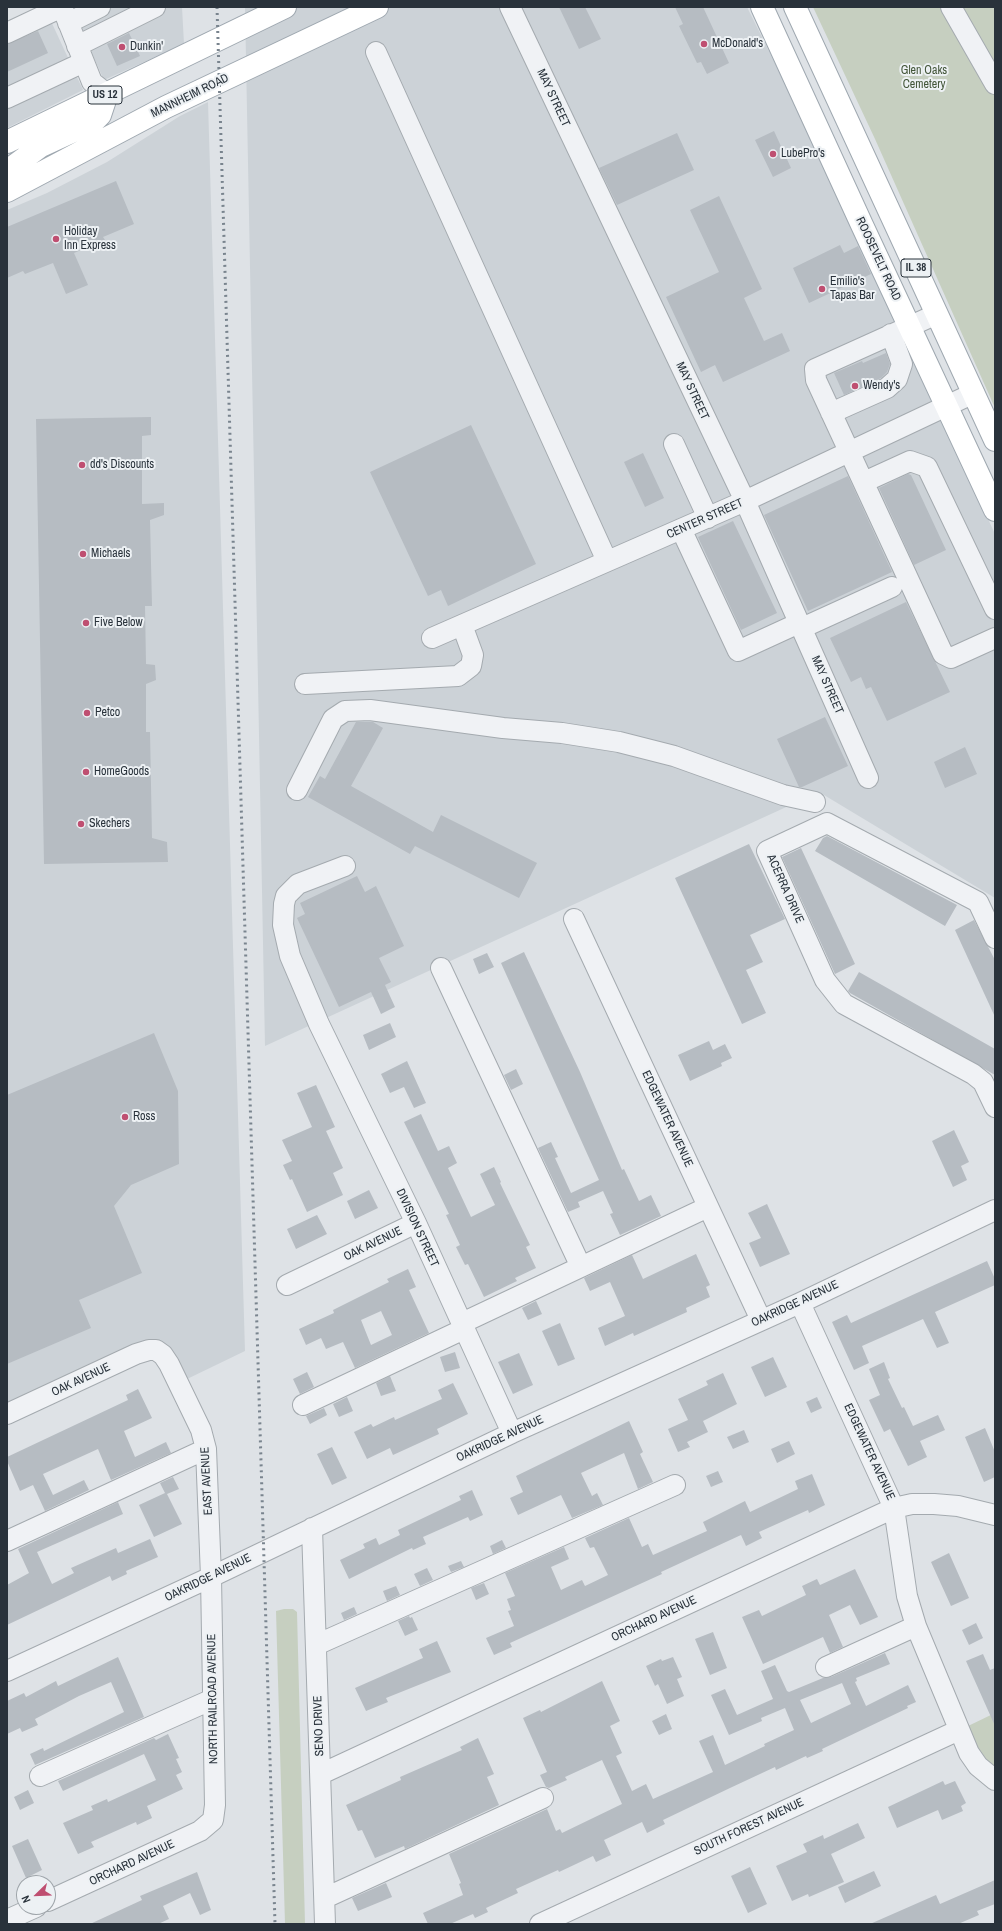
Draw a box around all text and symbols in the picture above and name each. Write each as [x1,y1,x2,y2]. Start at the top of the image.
place label: McDonald's [712,37,763,51]
marker: McDonald's [699,39,709,49]
place label: Dunkin' [130,40,163,54]
marker: Dunkin' [117,42,127,52]
park label: Glen Oaks Cemetery [901,64,947,92]
street label: MAY STREET [533,67,573,129]
street label: MANNHEIM ROAD [149,71,231,121]
road number: US 12 [88,86,122,104]
place label: LubePro's [781,147,825,161]
marker: LubePro's [768,149,778,159]
street label: ROOSEVELT ROAD [852,215,904,303]
place label: Holiday Inn Express [64,225,116,253]
marker: Holiday Inn Express [51,234,61,244]
road number: IL 38 [901,259,931,277]
place label: Emilio's Tapas Bar [830,275,874,303]
marker: Emilio's Tapas Bar [817,284,827,294]
street label: MAY STREET [672,360,712,422]
place label: Wendy's [863,379,900,393]
marker: Wendy's [850,381,860,391]
place label: dd's Discounts [90,458,154,472]
marker: dd's Discounts [77,460,87,470]
street label: CENTER STREET [665,496,745,542]
place label: Michaels [91,547,130,561]
marker: Michaels [78,549,88,559]
place label: Five Below [94,616,143,630]
marker: Five Below [81,618,91,628]
street label: MAY STREET [808,654,846,716]
place label: Petco [95,706,120,720]
marker: Petco [82,708,92,718]
place label: HomeGoods [94,765,149,779]
marker: HomeGoods [81,767,91,777]
place label: Skechers [89,817,130,831]
marker: Skechers [76,819,86,829]
street label: ACERRA DRIVE [763,852,807,926]
street label: EDGEWATER AVENUE [638,1068,696,1170]
place label: Ross [133,1110,155,1124]
marker: Ross [120,1112,130,1122]
street label: DIVISION STREET [393,1187,441,1269]
street label: OAK AVENUE [341,1224,405,1264]
street label: OAKRIDGE AVENUE [749,1278,841,1330]
street label: OAK AVENUE [49,1360,113,1400]
street label: EDGEWATER AVENUE [840,1401,898,1503]
street label: OAKRIDGE AVENUE [454,1413,546,1465]
street label: EAST AVENUE [198,1447,216,1515]
street label: OAKRIDGE AVENUE [162,1551,254,1605]
street label: ORCHARD AVENUE [609,1593,699,1645]
street label: NORTH RAILROAD AVENUE [205,1634,221,1764]
street label: SENO DRIVE [311,1695,327,1757]
street label: SOUTH FOREST AVENUE [692,1795,806,1859]
street label: ORCHARD AVENUE [87,1837,177,1889]
north arrow [16,1875,56,1915]
text: N [18,1894,34,1905]

